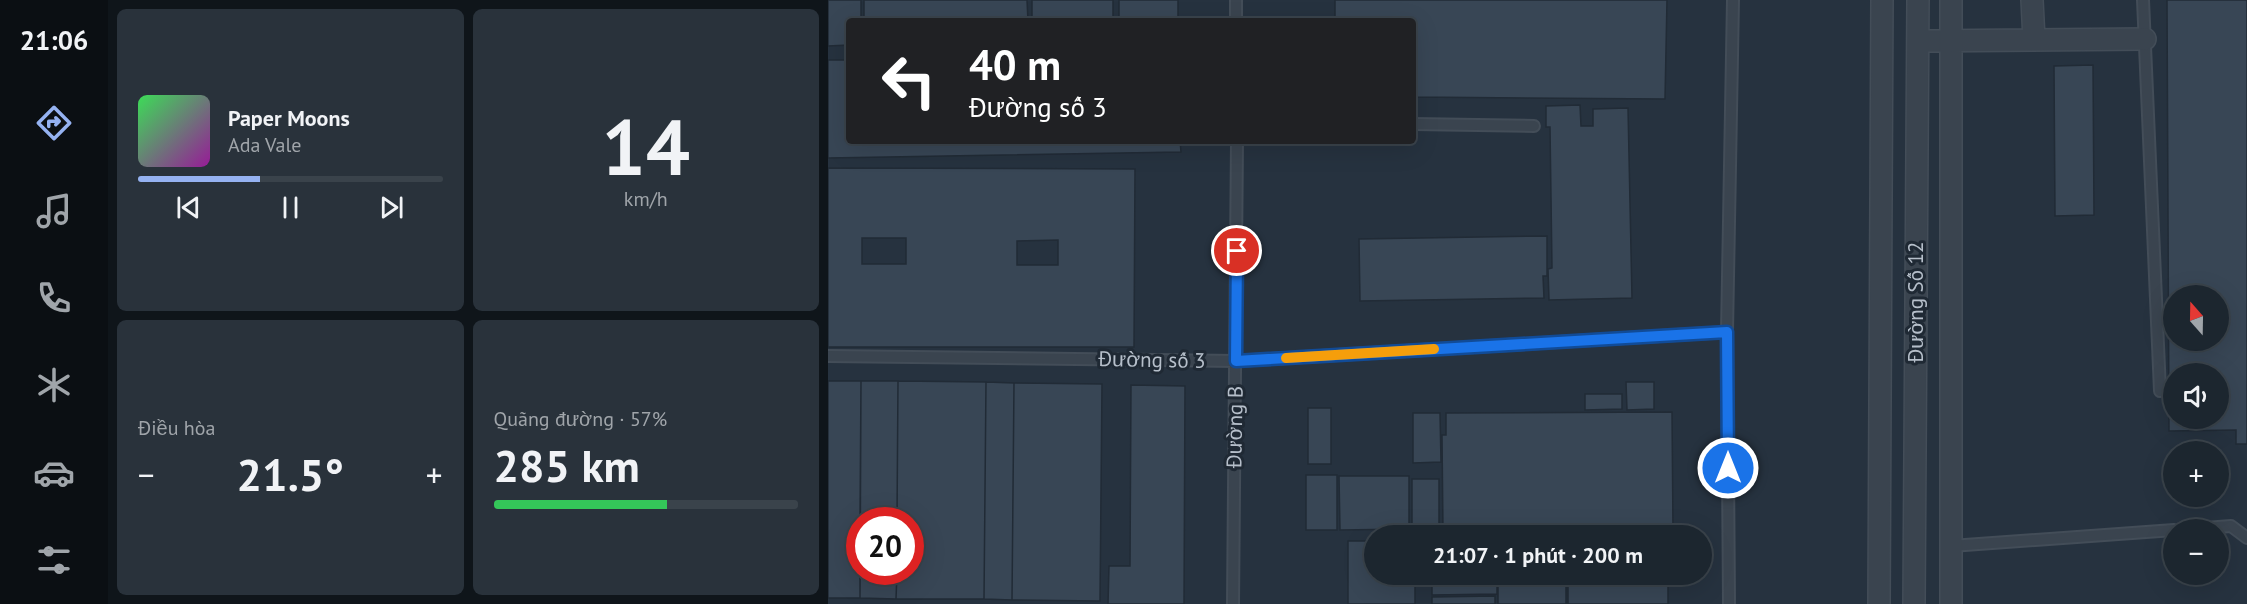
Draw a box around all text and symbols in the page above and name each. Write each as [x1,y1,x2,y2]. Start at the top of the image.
text: 21:06 [20,23,88,57]
text: 40 m [969,37,1061,92]
icon: left [870,42,948,120]
text: Đường số 3 [969,90,1107,124]
text: 14 [602,96,690,197]
icon: directions [33,102,75,144]
text: Paper Moons [228,104,350,132]
text: Ada Vale [228,132,301,158]
text: km/h [624,186,668,212]
icon: music [33,190,75,232]
icon: previous [172,191,205,224]
icon: pause [274,191,307,224]
icon: next [375,191,408,224]
pin [1211,225,1262,276]
icon: arrive [1220,234,1253,267]
street label: Đường Số 12 [1902,242,1929,363]
icon: phone [33,277,75,319]
north arrow [2163,285,2229,351]
map controls [2163,285,2229,585]
street label: Đường số 3 [1097,345,1206,374]
button: sound [2163,363,2229,429]
icon: climate [33,364,75,406]
street label: Đường B [1220,386,1249,469]
text: Quãng đường · 57% [494,406,667,432]
text: Điều hòa [138,415,215,441]
text: 285 km [494,436,640,494]
position arrow [1696,436,1760,500]
button: + [2163,441,2229,507]
text: 21.5° [237,445,344,503]
icon: car [33,452,75,494]
text: − [138,453,155,496]
text: + [426,453,443,496]
speed limit sign: 20 [846,507,924,585]
button: − [2163,519,2229,585]
icon: filters [33,539,75,581]
text: 21:07 · 1 phút · 200 m [1433,541,1643,569]

